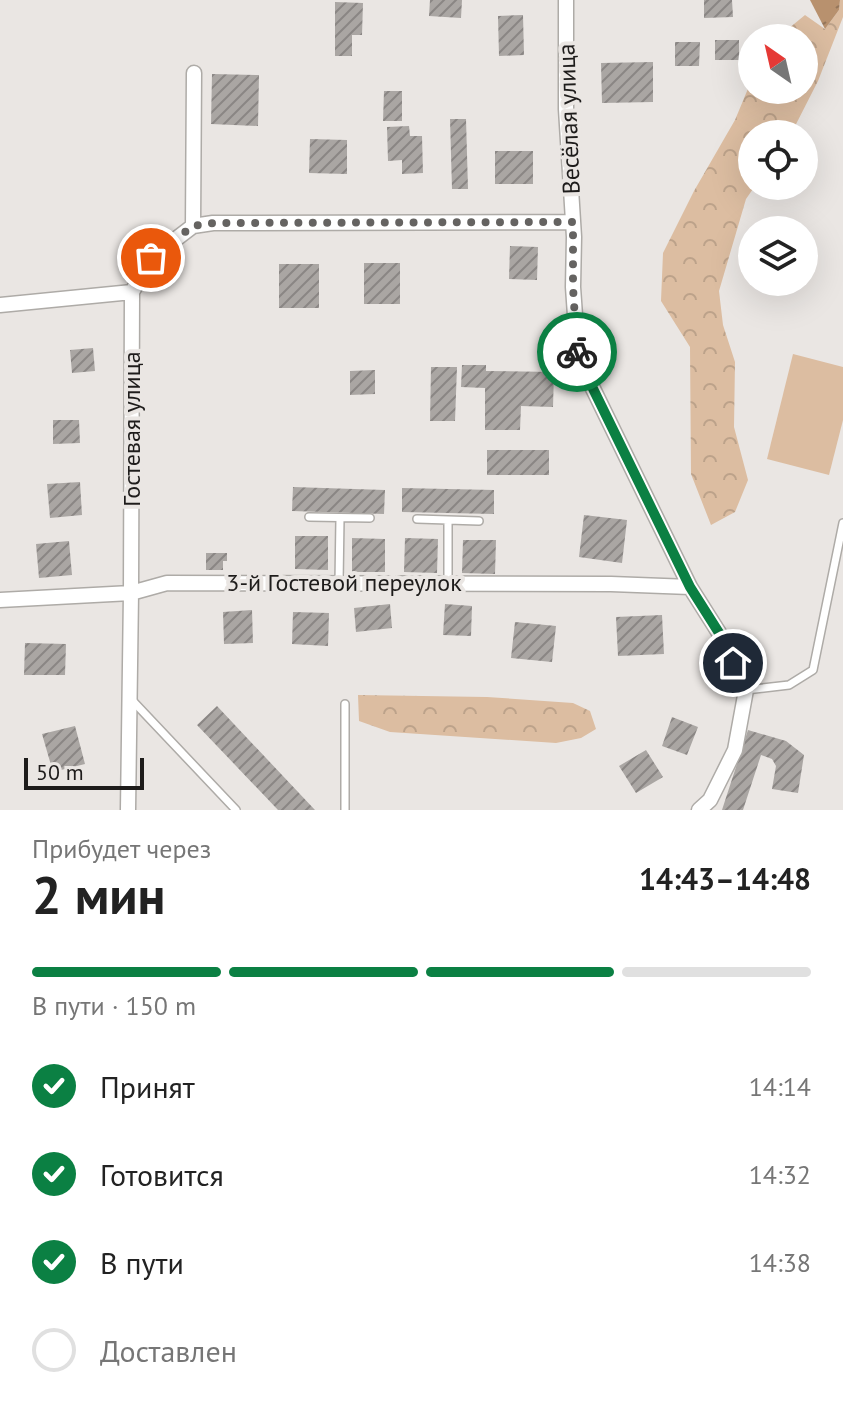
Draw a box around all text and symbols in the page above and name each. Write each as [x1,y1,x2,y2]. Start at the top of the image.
north arrow [738,24,818,104]
map controls [738,24,818,296]
street label: Весёлая улица [550,43,587,195]
button: locate [738,120,818,200]
button: layers [738,216,818,296]
pin [117,224,185,292]
icon: bag [129,236,173,280]
courier [537,312,617,392]
icon: bike [555,330,599,374]
street label: Гостевая улица [116,351,147,507]
street label: 3-й Гостевой переулок [226,567,462,598]
pin [699,629,767,697]
icon: home [711,641,755,685]
scale bar [24,754,144,790]
text: 50 m [36,758,84,786]
text: Прибудет через [32,832,211,865]
text: 14:43–14:48 [639,859,811,898]
text: 2 мин [32,861,166,928]
text: В пути · 150 m [32,989,196,1022]
icon: check [32,1064,76,1108]
text: Принят [100,1067,195,1106]
text: 14:14 [749,1070,811,1103]
icon: check [32,1152,76,1196]
text: Готовится [100,1155,224,1194]
text: 14:32 [749,1158,811,1191]
icon: check [32,1240,76,1284]
text: В пути [100,1243,184,1282]
text: 14:38 [749,1246,811,1279]
text: Доставлен [100,1331,237,1370]

